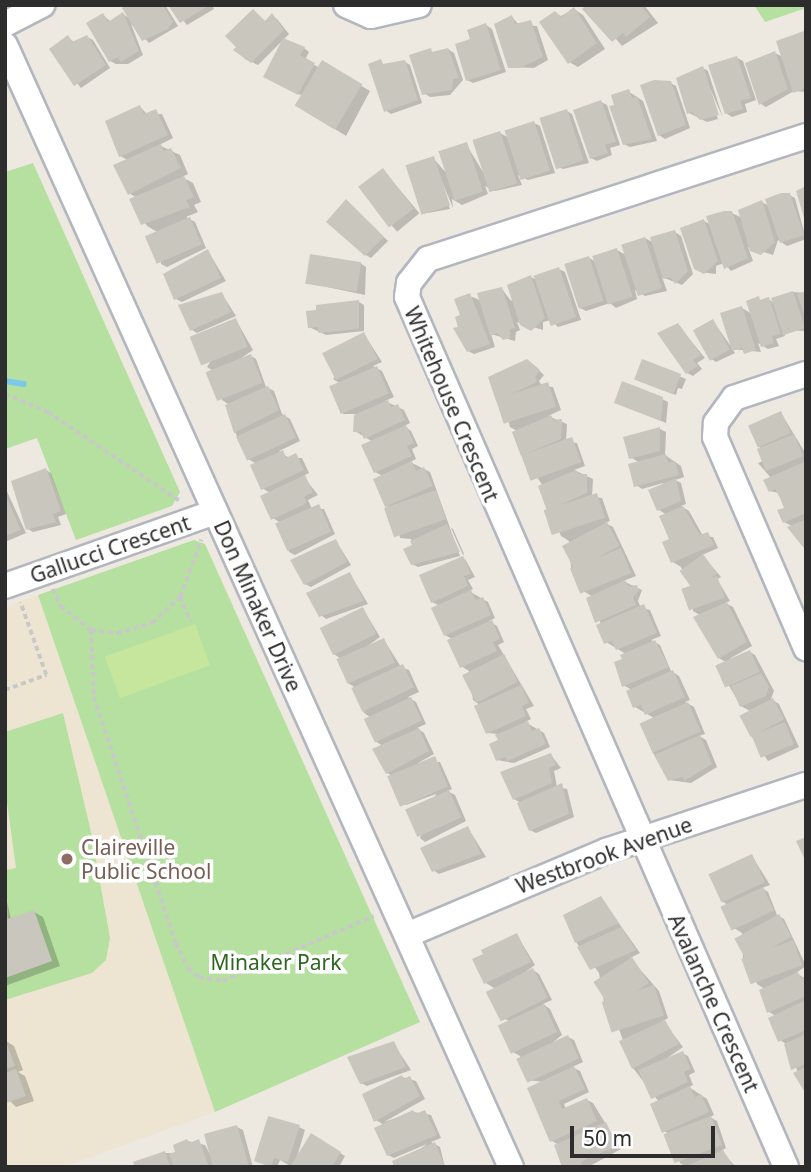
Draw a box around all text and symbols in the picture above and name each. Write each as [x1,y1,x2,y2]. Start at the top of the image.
street label: Whitehouse Crescent [400,303,504,505]
street label: Gallucci Crescent [27,510,193,588]
street label: Don Minaker Drive [209,516,307,696]
street label: Westbrook Avenue [512,811,696,899]
place label: Claireville Public School [81,834,211,884]
marker: Claireville Public School [59,851,75,867]
street label: Avalanche Crescent [663,910,765,1096]
park label: Minaker Park [211,949,341,975]
scale bar [573,1112,718,1156]
text: 50 m [583,1124,632,1152]

